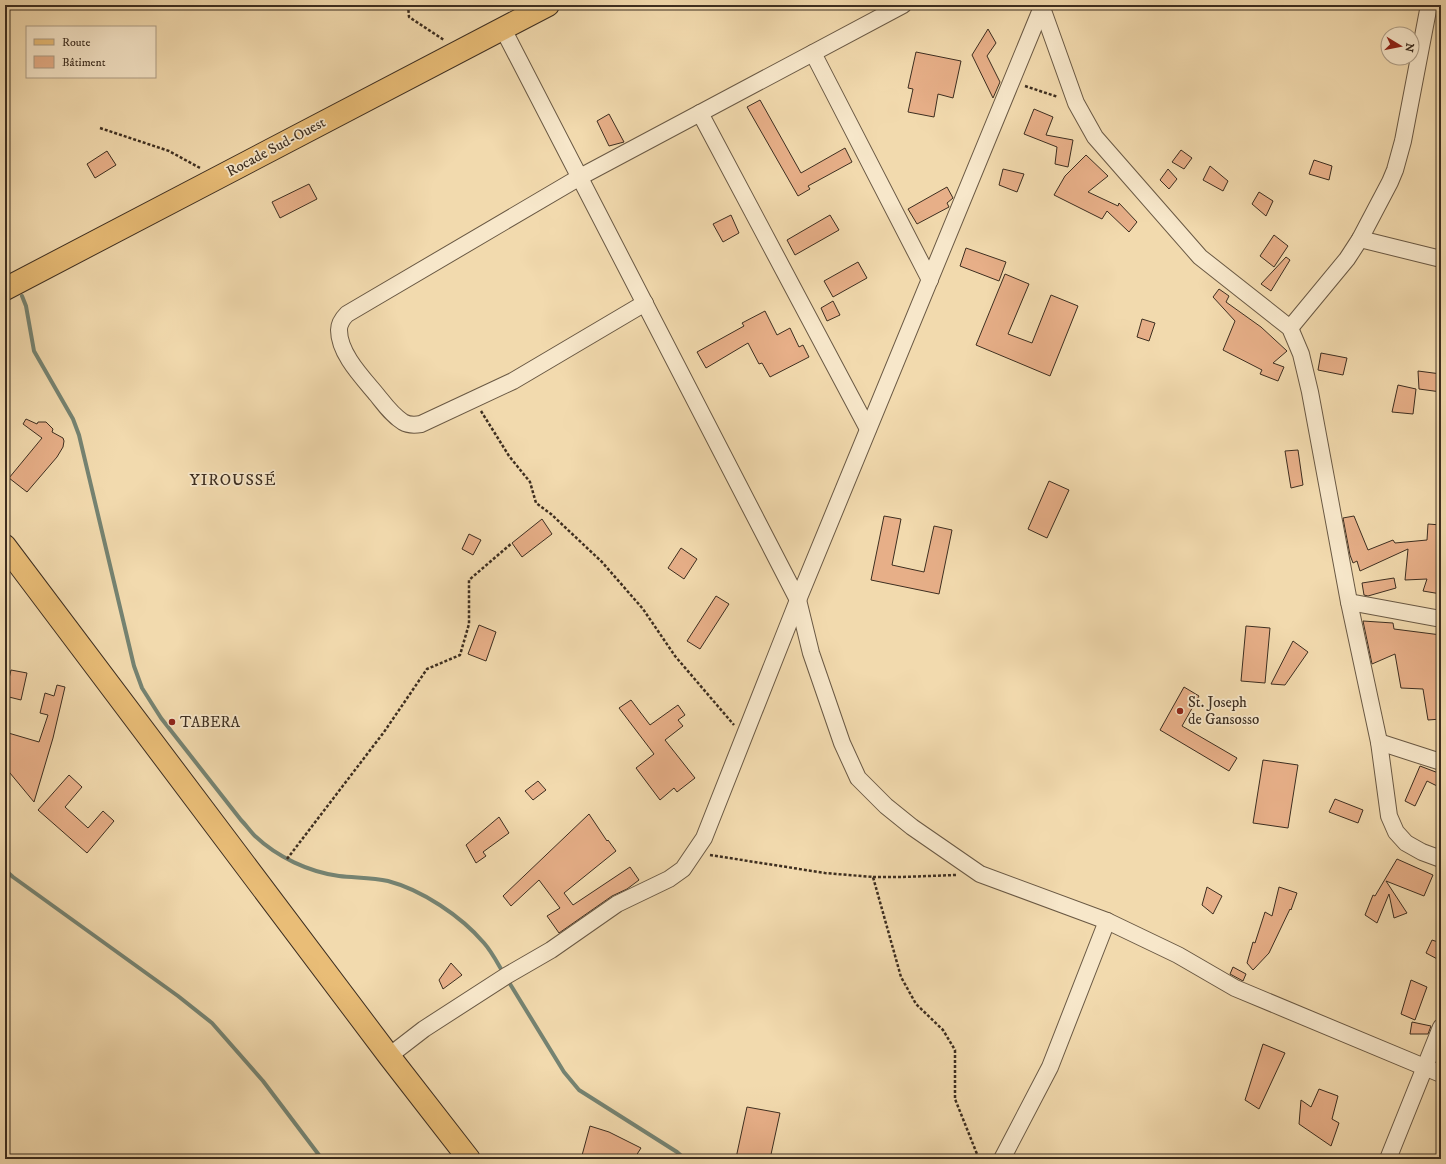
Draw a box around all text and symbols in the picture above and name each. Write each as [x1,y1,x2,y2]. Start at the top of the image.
legend [26,26,156,78]
north arrow [1380,26,1420,66]
text: Route [62,35,90,50]
text: N [1401,42,1417,53]
text: Bâtiment [62,55,106,70]
street label: Rocade Sud-Ouest [223,113,329,181]
district label: YIROUSSÉ [189,470,277,490]
place label: St. Joseph de Gansosso [1188,693,1259,729]
marker: St. Joseph de Gansosso [1175,706,1185,716]
place label: TABERA [180,713,241,732]
marker: TABERA [167,717,177,727]

